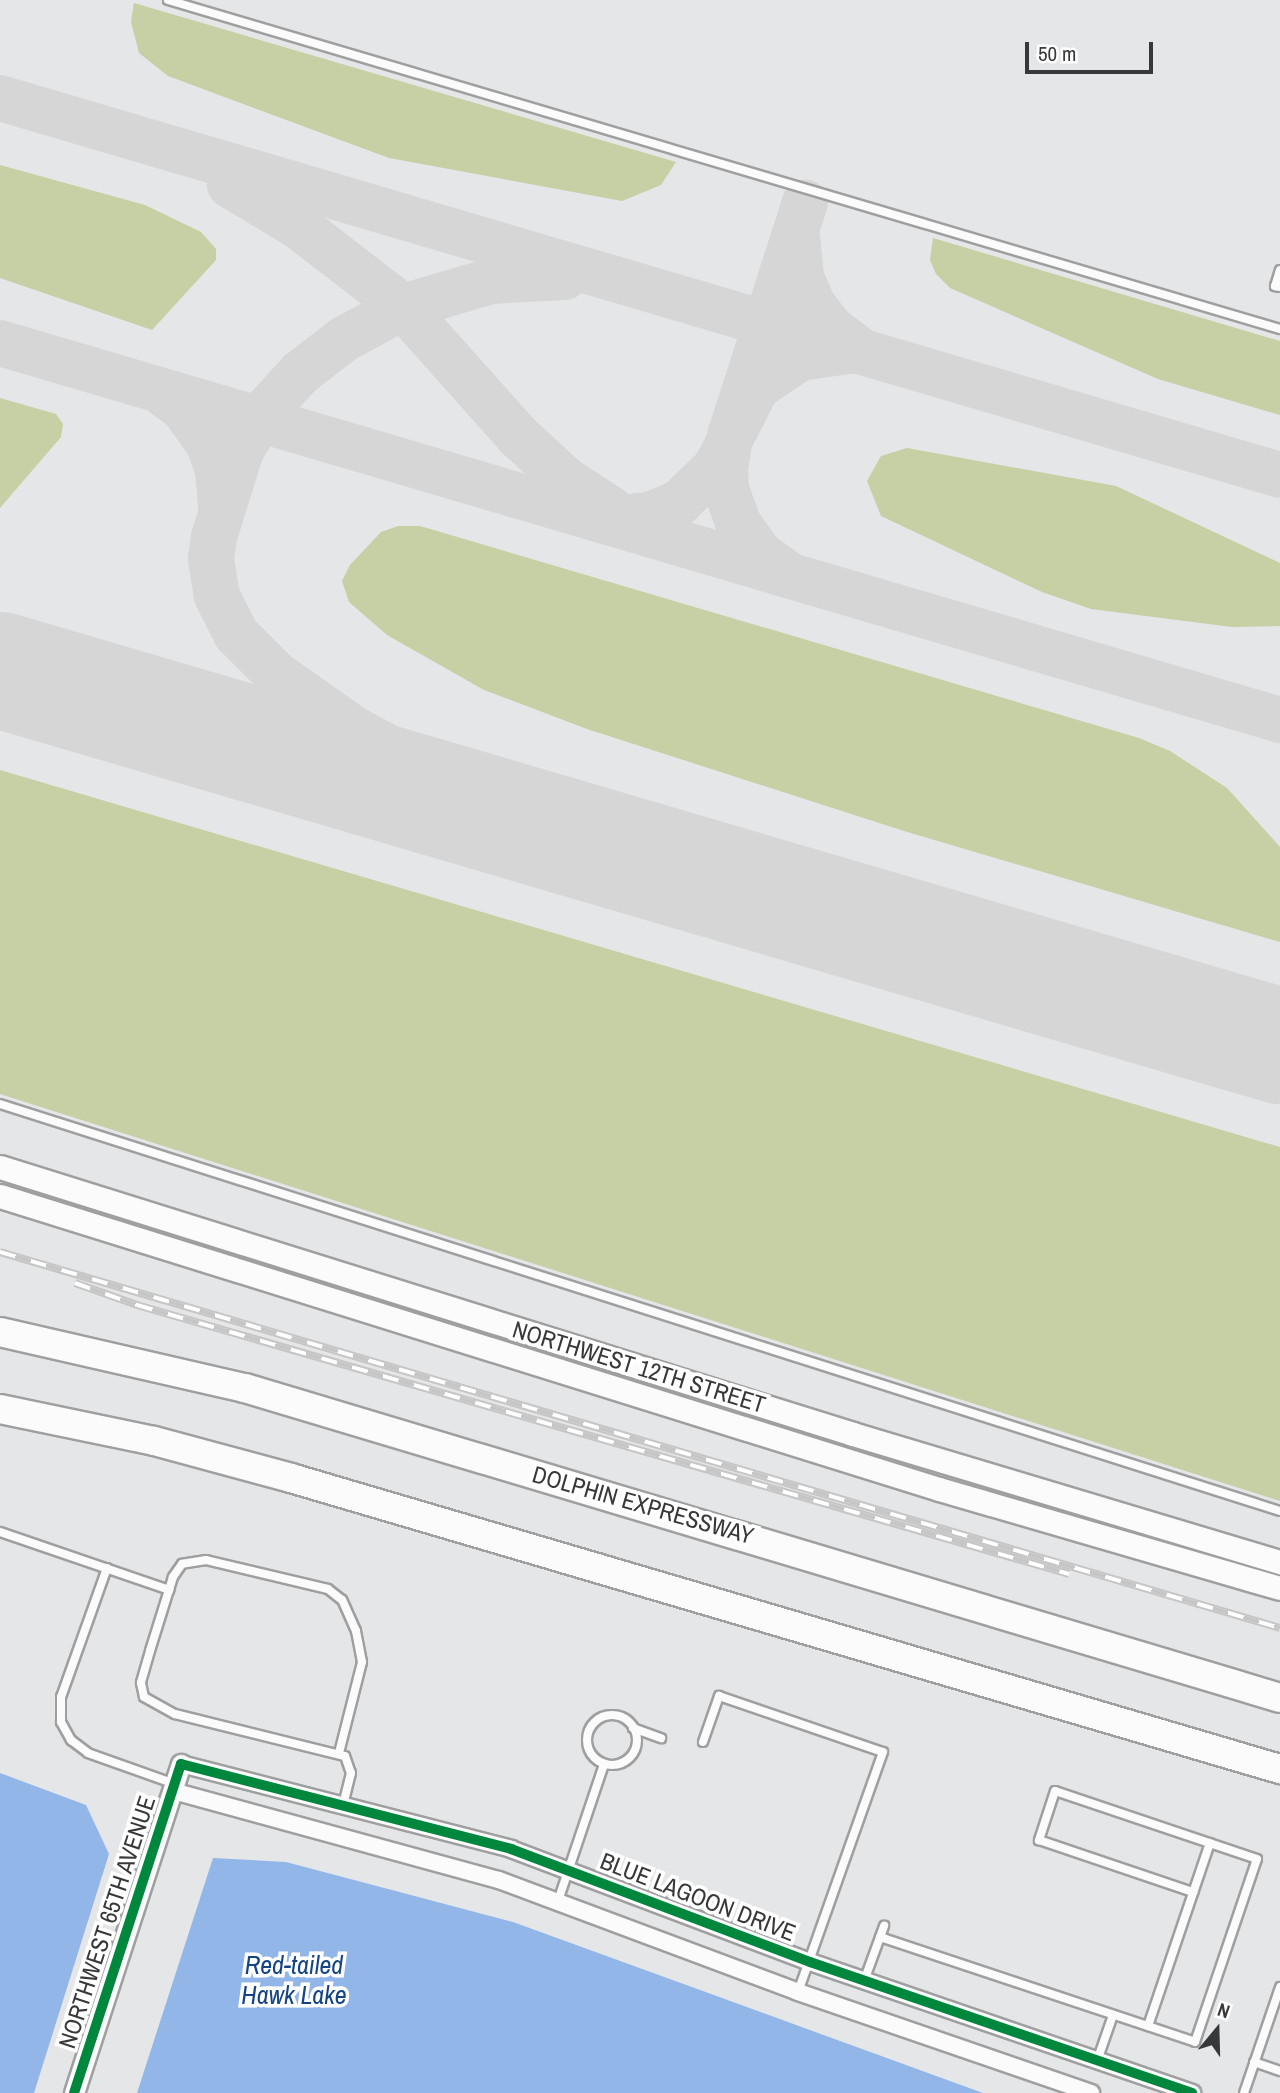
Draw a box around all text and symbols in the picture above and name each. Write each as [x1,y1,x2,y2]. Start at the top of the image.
scale bar [1028,28,1156,72]
text: 50 m [1038,39,1076,68]
street label: NORTHWEST 12TH STREET [509,1315,769,1419]
street label: DOLPHIN EXPRESSWAY [529,1460,757,1550]
street label: NORTHWEST 65TH AVENUE [52,1792,162,2052]
street label: BLUE LAGOON DRIVE [596,1847,800,1947]
water label: Red-tailed Hawk Lake [241,1949,347,2010]
north arrow [1182,1995,1252,2065]
text: N [1214,1996,1233,2024]

